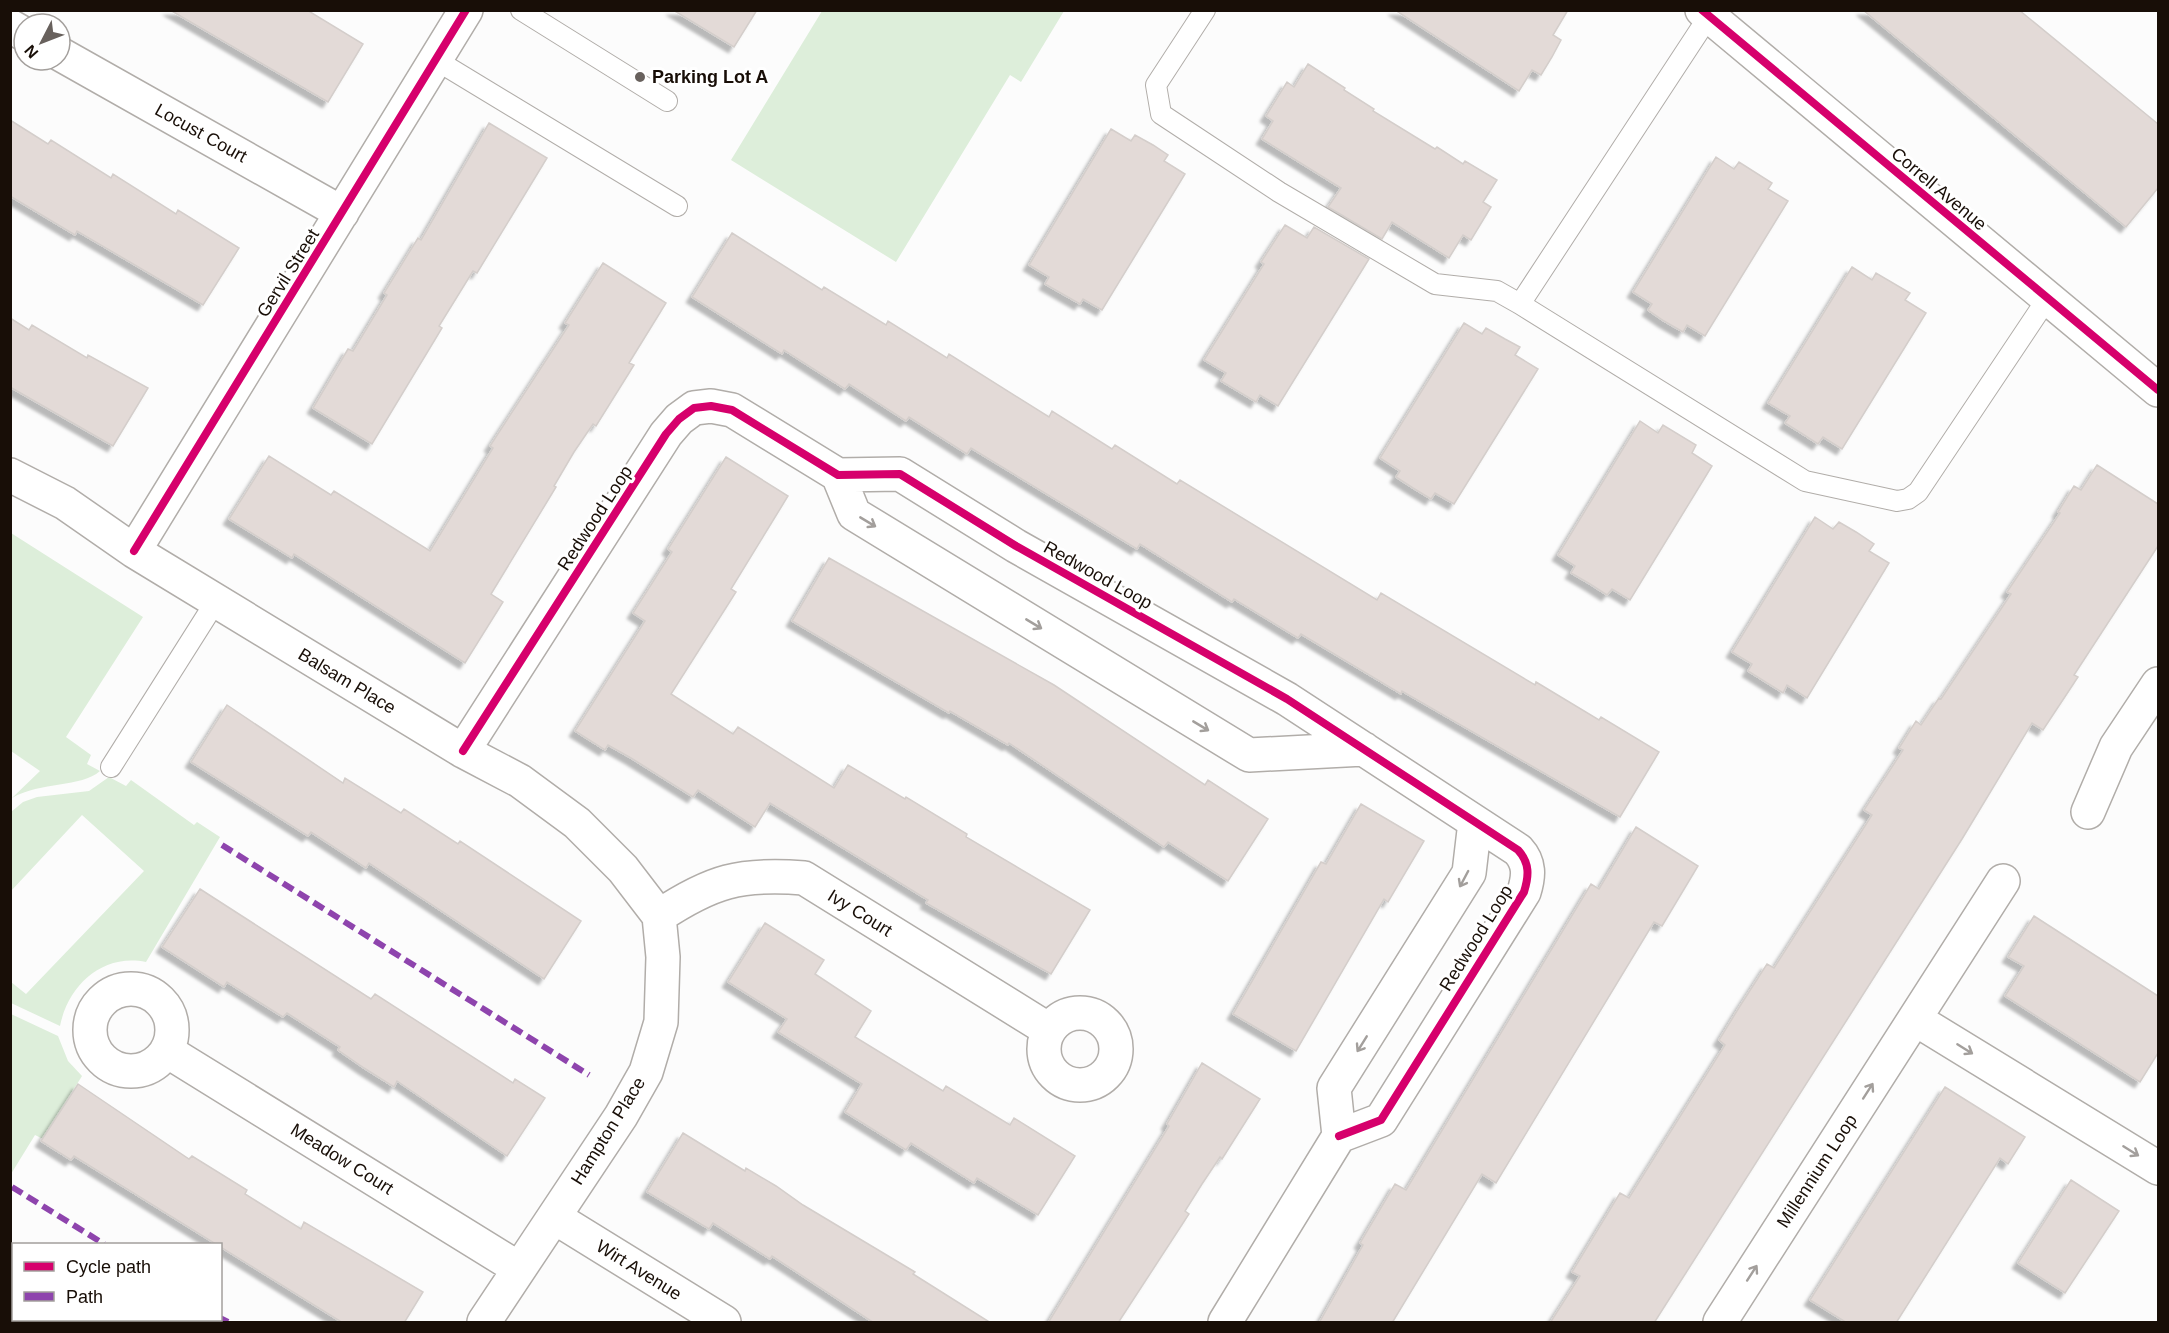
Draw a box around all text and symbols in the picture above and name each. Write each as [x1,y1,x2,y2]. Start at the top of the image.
north arrow [12,12,72,72]
text: N [21,42,41,62]
place label: Parking Lot A [652,67,768,87]
marker: Parking Lot A [633,70,647,84]
street label: Locust Court [152,100,250,166]
street label: Correll Avenue [1887,143,1991,235]
street label: Gervil Street [253,225,323,321]
street label: Redwood Loop [554,462,636,574]
one-way arrow [859,517,876,529]
street label: Redwood Loop [1040,537,1156,613]
one-way arrow [1025,619,1042,631]
street label: Balsam Place [295,644,399,718]
one-way arrow [1192,719,1209,732]
one-way arrow [1458,869,1469,887]
street label: Redwood Loop [1435,881,1517,995]
street label: Ivy Court [824,885,896,941]
one-way arrow [1355,1035,1367,1052]
one-way arrow [1956,1044,1973,1056]
street label: Hampton Place [567,1074,649,1188]
one-way arrow [1863,1083,1875,1100]
street label: Millennium Loop [1773,1111,1861,1231]
street label: Meadow Court [287,1120,397,1198]
one-way arrow [2122,1146,2139,1158]
street label: Wirt Avenue [593,1236,685,1304]
legend [12,1243,222,1321]
text: Cycle path [66,1257,151,1277]
one-way arrow [1746,1265,1758,1282]
text: Path [66,1287,103,1307]

